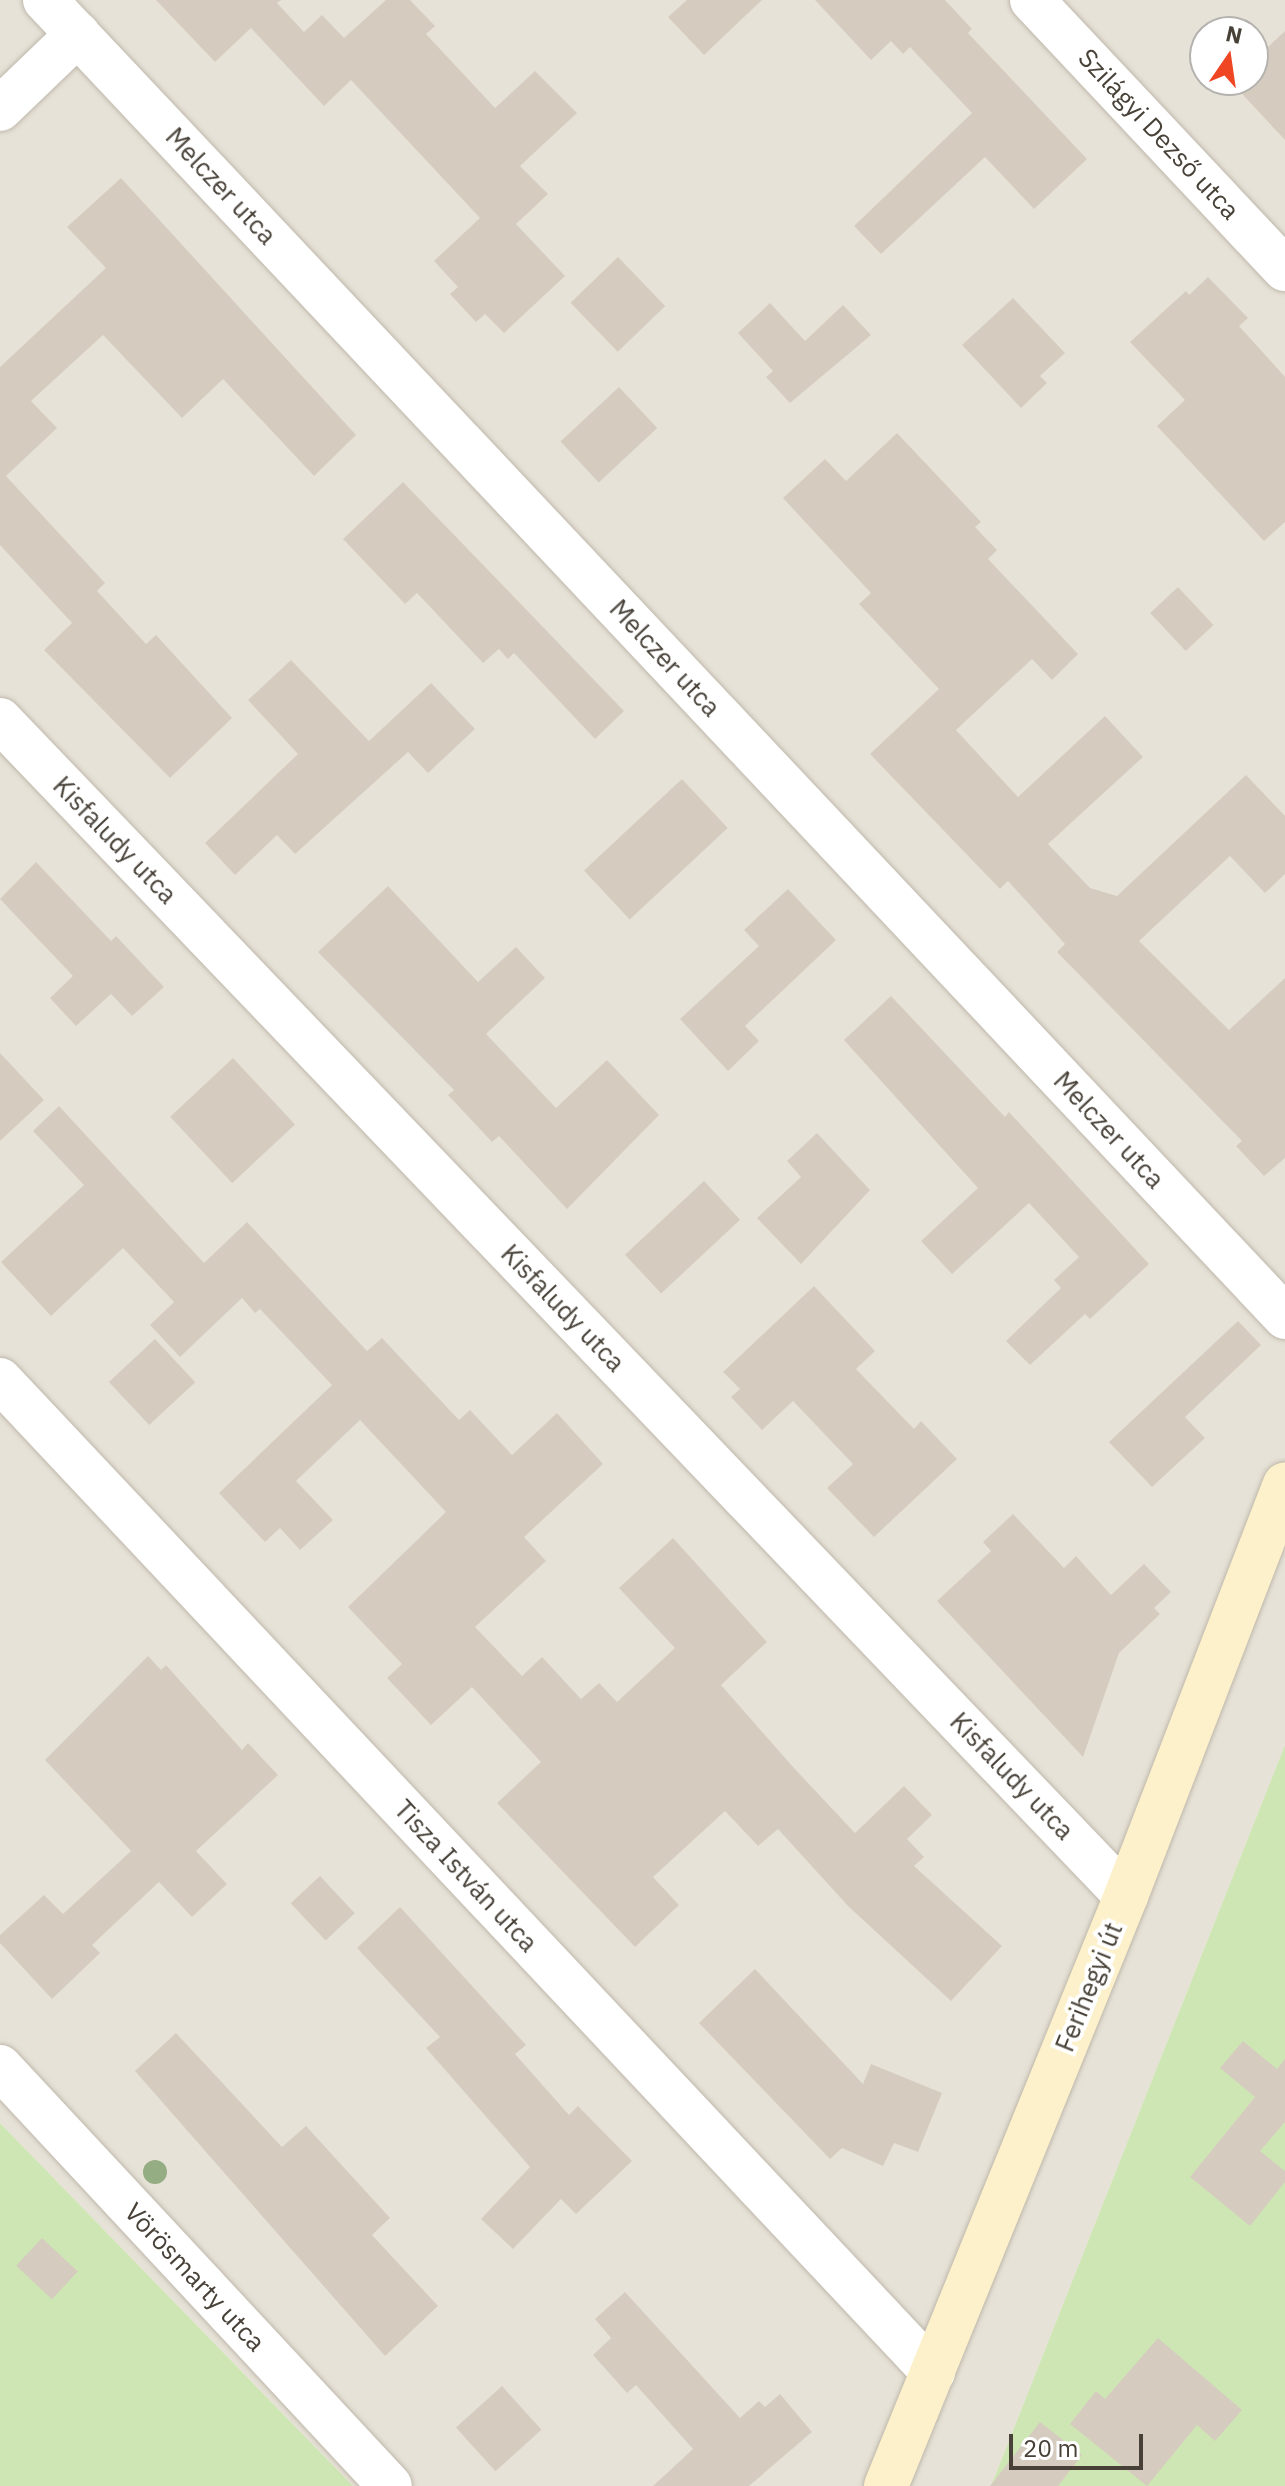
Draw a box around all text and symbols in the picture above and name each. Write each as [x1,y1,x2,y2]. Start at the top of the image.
north arrow [1189,16,1269,96]
text: N [1223,18,1245,50]
street label: Szilágyi Dezső utca [1072,42,1246,226]
street label: Melczer utca [159,121,283,251]
street label: Melczer utca [603,593,727,723]
street label: Kisfaludy utca [47,770,183,910]
street label: Melczer utca [1047,1065,1171,1195]
street label: Kisfaludy utca [495,1238,631,1378]
street label: Kisfaludy utca [944,1706,1080,1846]
street label: Tisza István utca [388,1794,544,1958]
street label: Ferihegyi út [1049,1918,1129,2056]
street label: Vörösmarty utca [118,2196,272,2358]
scale bar [1013,2418,1147,2468]
text: 20 m [1023,2432,1078,2464]

